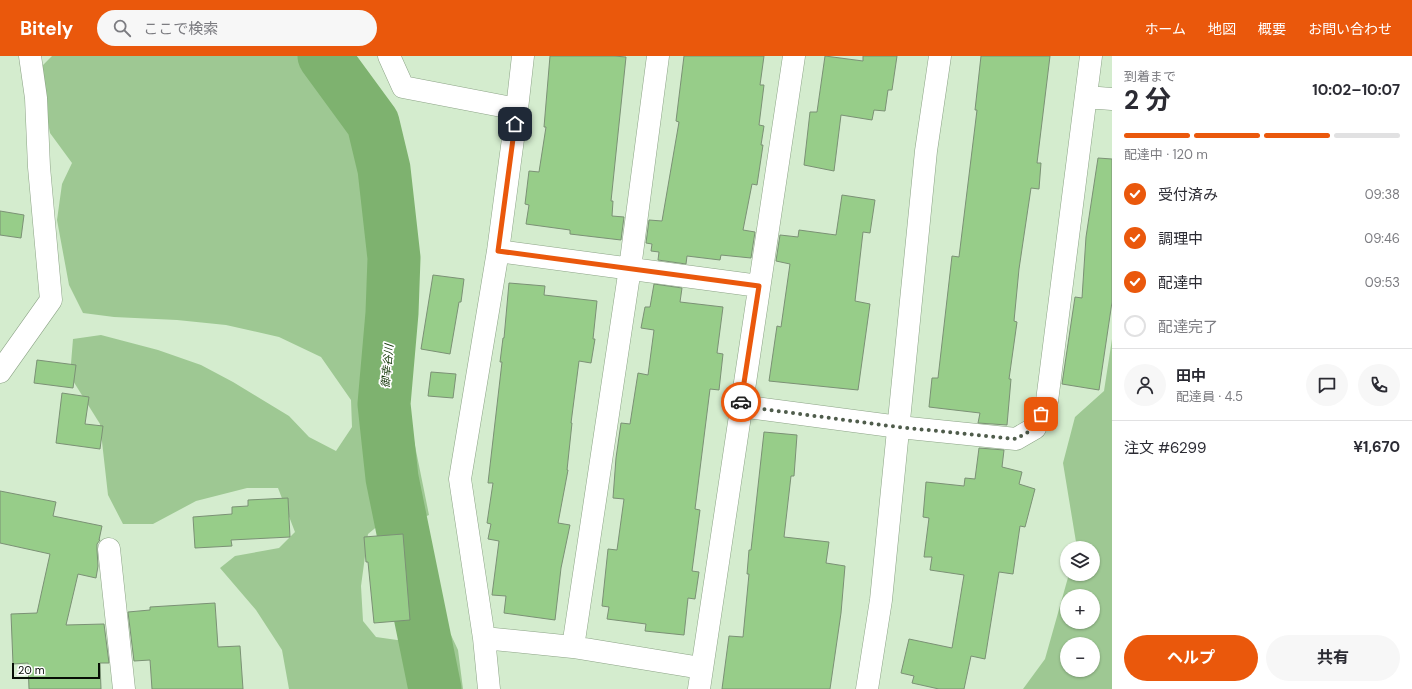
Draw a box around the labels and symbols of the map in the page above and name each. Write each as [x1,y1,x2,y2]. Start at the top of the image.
pin [498,107,532,141]
water label: 御幸谷川 [378,342,396,389]
courier [721,382,761,422]
pin [1024,397,1058,431]
scale bar [12,661,100,680]

